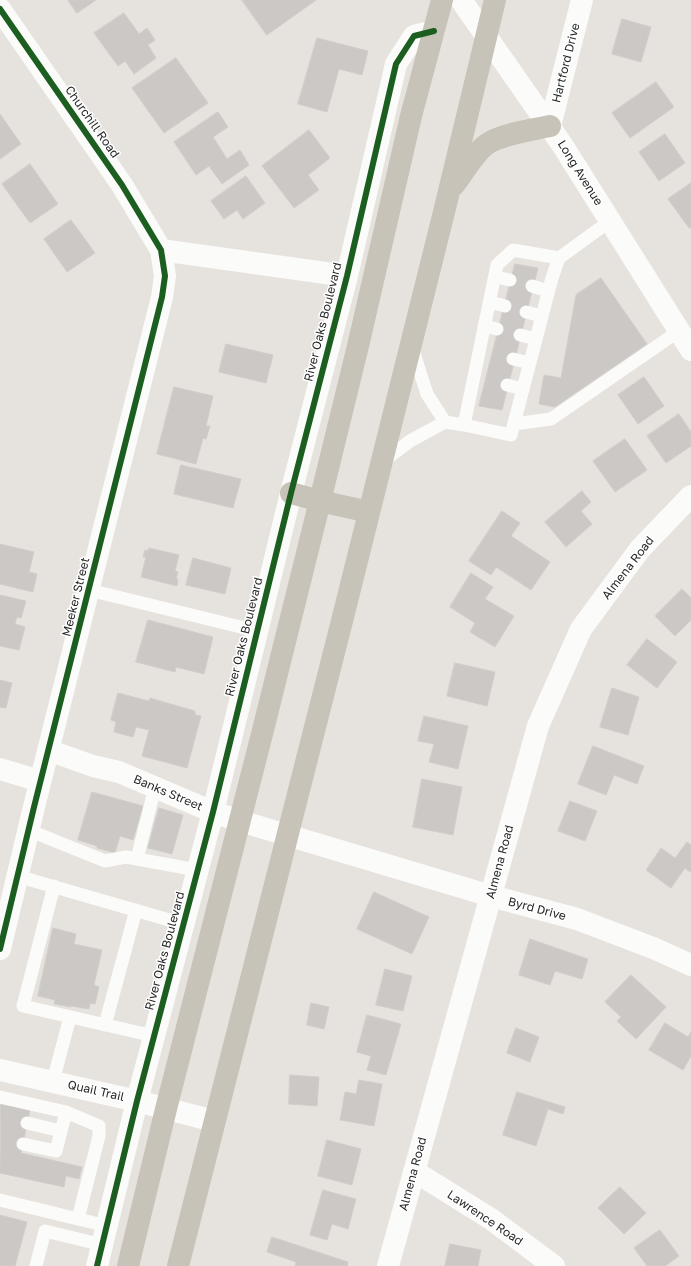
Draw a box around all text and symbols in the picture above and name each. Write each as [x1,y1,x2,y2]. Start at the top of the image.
street label: Hartford Drive [549,22,583,104]
street label: Churchill Road [62,83,122,161]
street label: Long Avenue [554,138,606,208]
street label: River Oaks Boulevard [301,261,345,383]
street label: Almena Road [599,534,657,602]
street label: Meeker Street [59,556,93,638]
street label: River Oaks Boulevard [222,576,266,698]
street label: Banks Street [131,772,205,814]
street label: Almena Road [483,824,517,900]
street label: River Oaks Boulevard [142,890,188,1012]
street label: Byrd Drive [506,894,568,924]
street label: Quail Trail [66,1077,126,1105]
street label: Almena Road [396,1136,430,1212]
street label: Lawrence Road [444,1187,526,1249]

